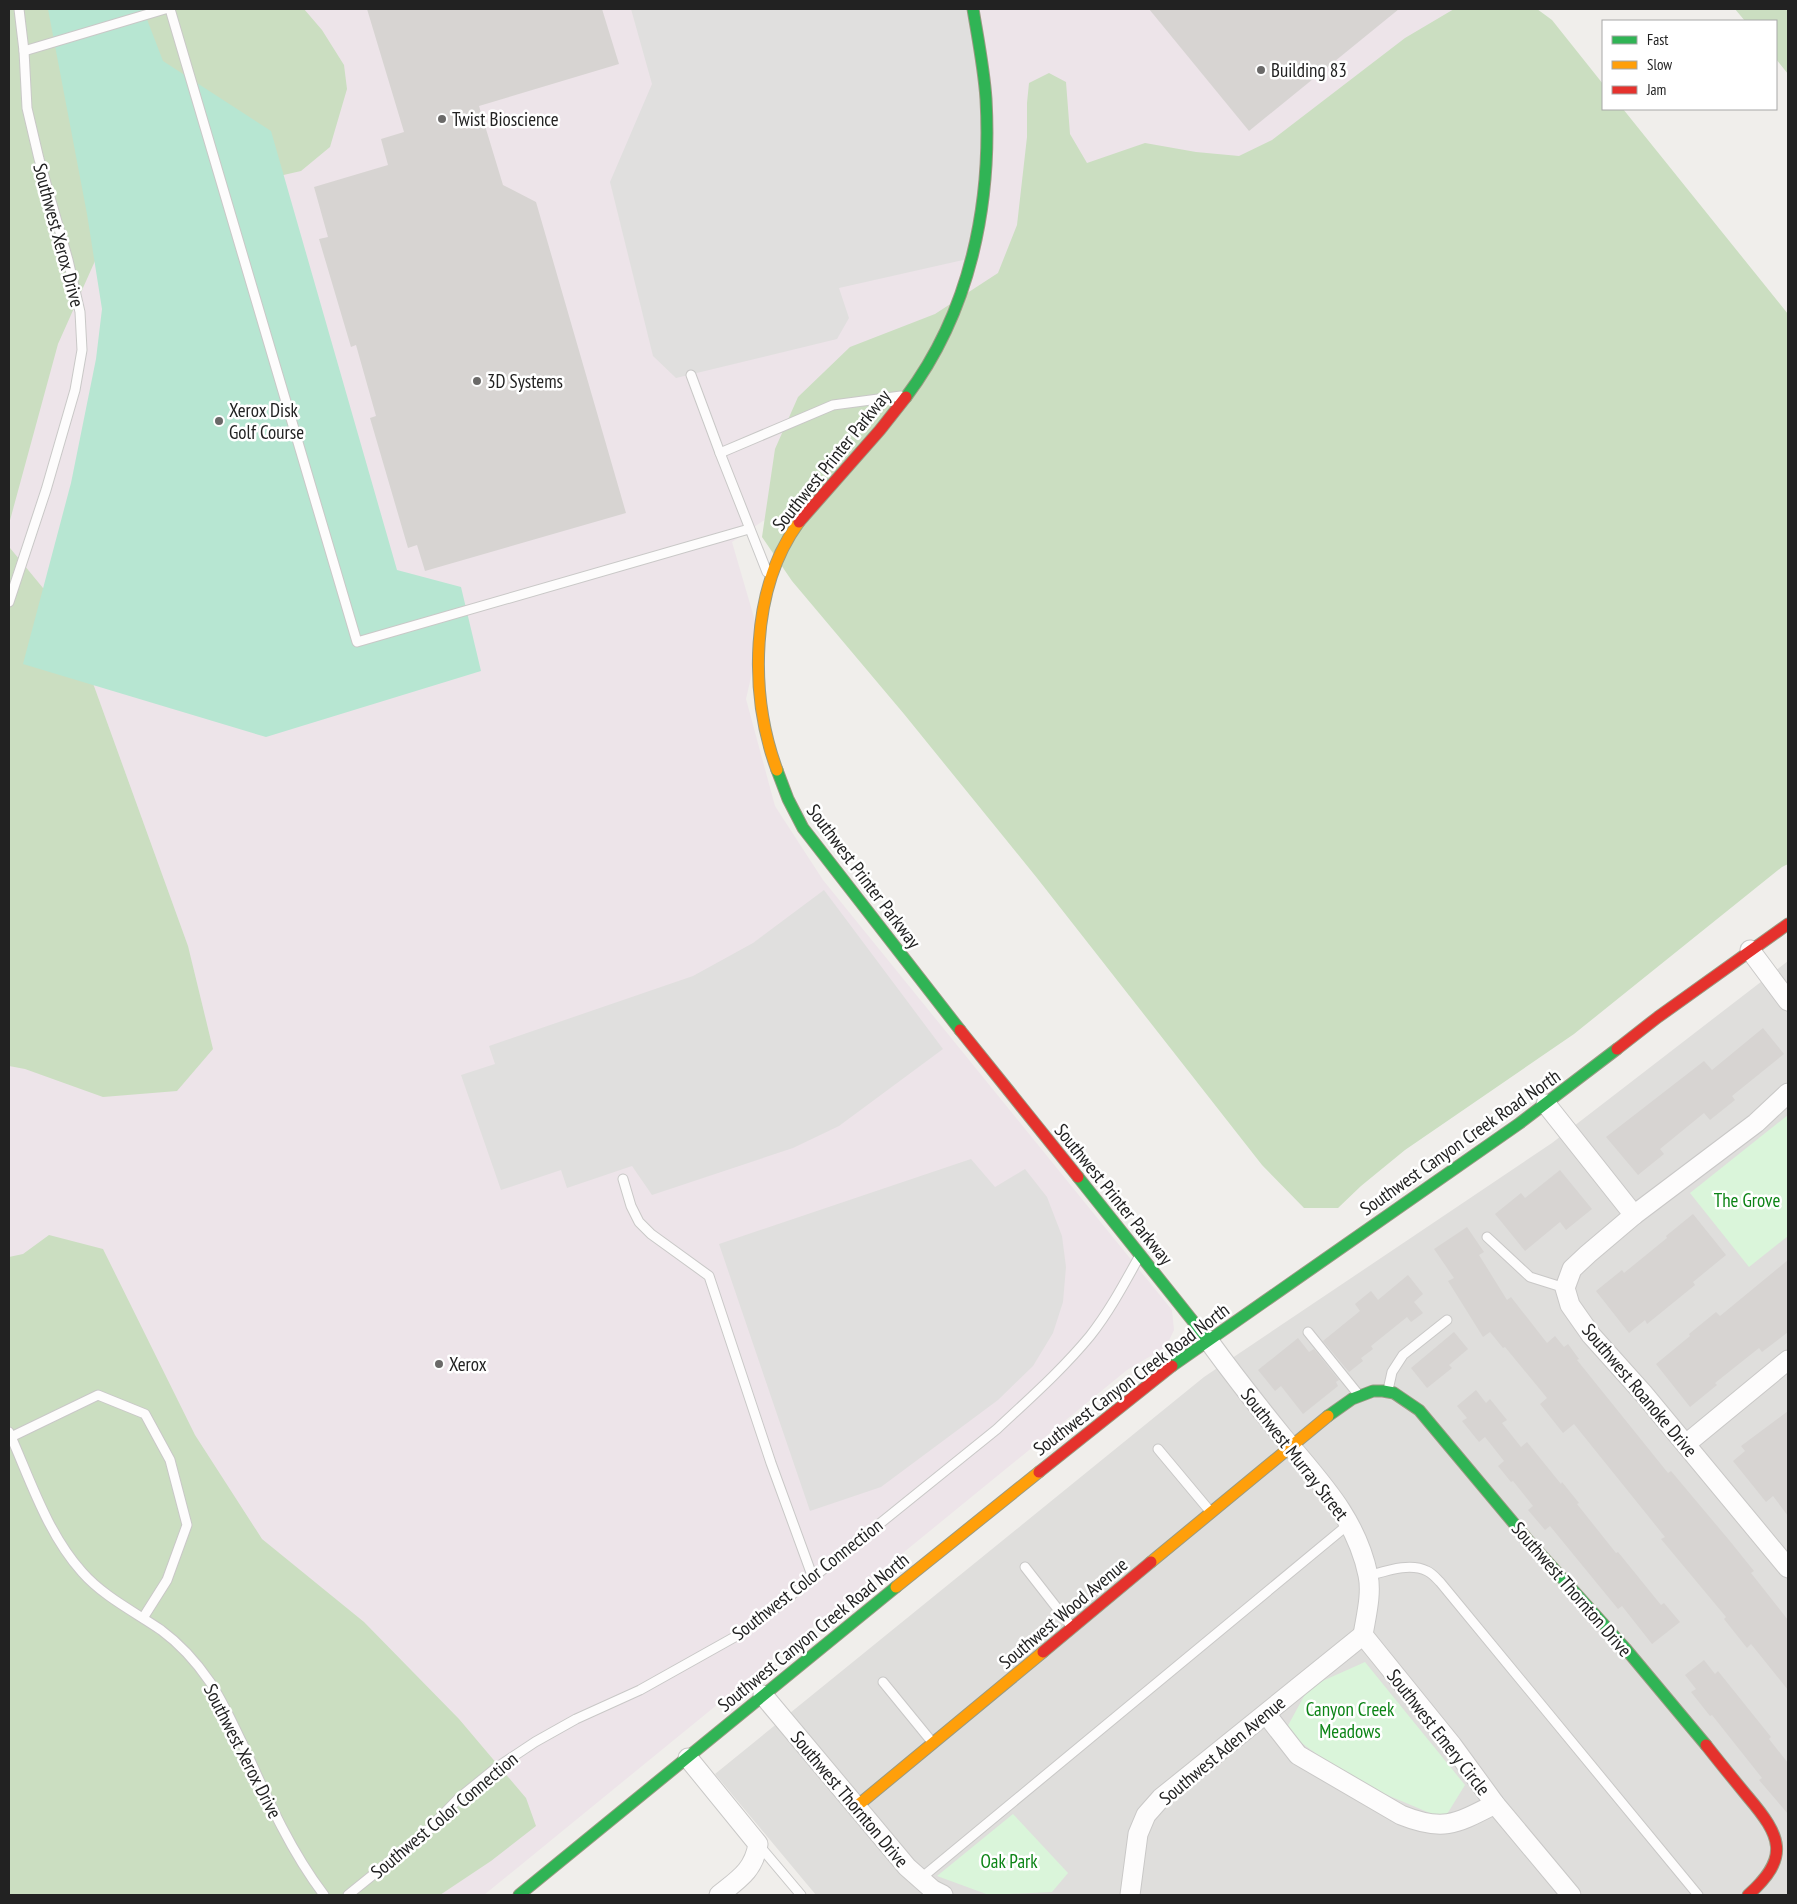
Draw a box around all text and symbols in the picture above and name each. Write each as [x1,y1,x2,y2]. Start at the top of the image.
legend [1602,20,1777,110]
text: Fast [1647,30,1668,49]
text: Slow [1647,55,1672,74]
place label: Building 83 [1271,58,1347,82]
marker: Building 83 [1255,64,1267,76]
text: Jam [1646,80,1666,99]
place label: Twist Bioscience [452,107,559,131]
marker: Twist Bioscience [436,113,448,125]
street label: Southwest Xerox Drive [28,160,90,310]
place label: 3D Systems [487,369,563,393]
marker: 3D Systems [471,375,483,387]
street label: Southwest Printer Parkway [767,384,896,535]
place label: Xerox Disk Golf Course [229,398,304,444]
marker: Xerox Disk Golf Course [213,415,225,427]
street label: Southwest Printer Parkway [802,799,927,954]
street label: Southwest Canyon Creek Road North [1355,1064,1565,1220]
street label: Southwest Printer Parkway [1050,1119,1179,1270]
park label: The Grove [1714,1188,1780,1212]
street label: Southwest Canyon Creek Road North [1028,1297,1234,1461]
street label: Southwest Roanoke Drive [1577,1318,1703,1462]
place label: Xerox [449,1352,487,1376]
marker: Xerox [433,1358,445,1370]
street label: Southwest Murray Street [1236,1383,1355,1525]
street label: Southwest Color Connection [727,1513,887,1645]
street label: Southwest Thornton Drive [1507,1517,1637,1662]
street label: Southwest Canyon Creek Road North [713,1547,913,1717]
street label: Southwest Wood Avenue [994,1552,1132,1674]
street label: Southwest Emery Circle [1382,1664,1496,1800]
street label: Southwest Xerox Drive [199,1680,287,1822]
street label: Southwest Aden Avenue [1154,1690,1290,1810]
park label: Canyon Creek Meadows [1306,1697,1395,1743]
street label: Southwest Thornton Drive [786,1726,914,1872]
street label: Southwest Color Connection [366,1747,522,1883]
park label: Oak Park [980,1849,1038,1873]

